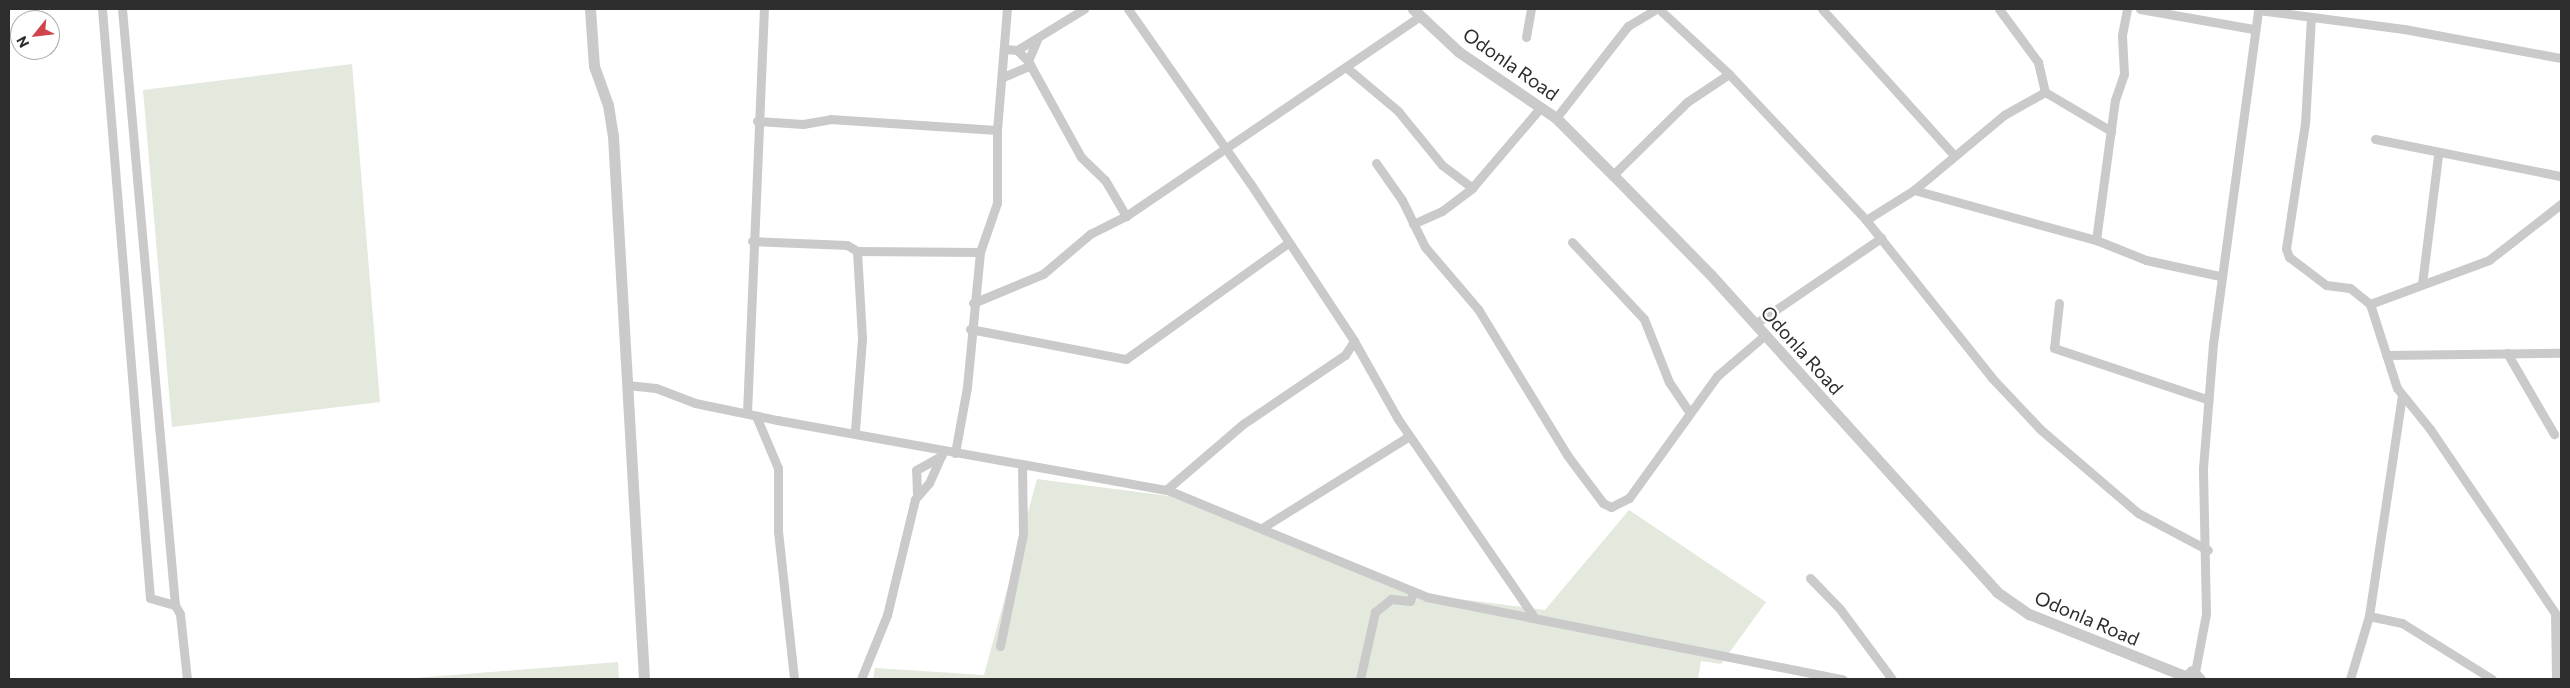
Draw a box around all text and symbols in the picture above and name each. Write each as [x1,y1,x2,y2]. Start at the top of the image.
north arrow [10,10,60,60]
street label: Odonla Road [1459,23,1563,105]
text: N [12,33,32,51]
street label: Odonla Road [1756,301,1848,399]
street label: Odonla Road [2031,586,2143,650]

